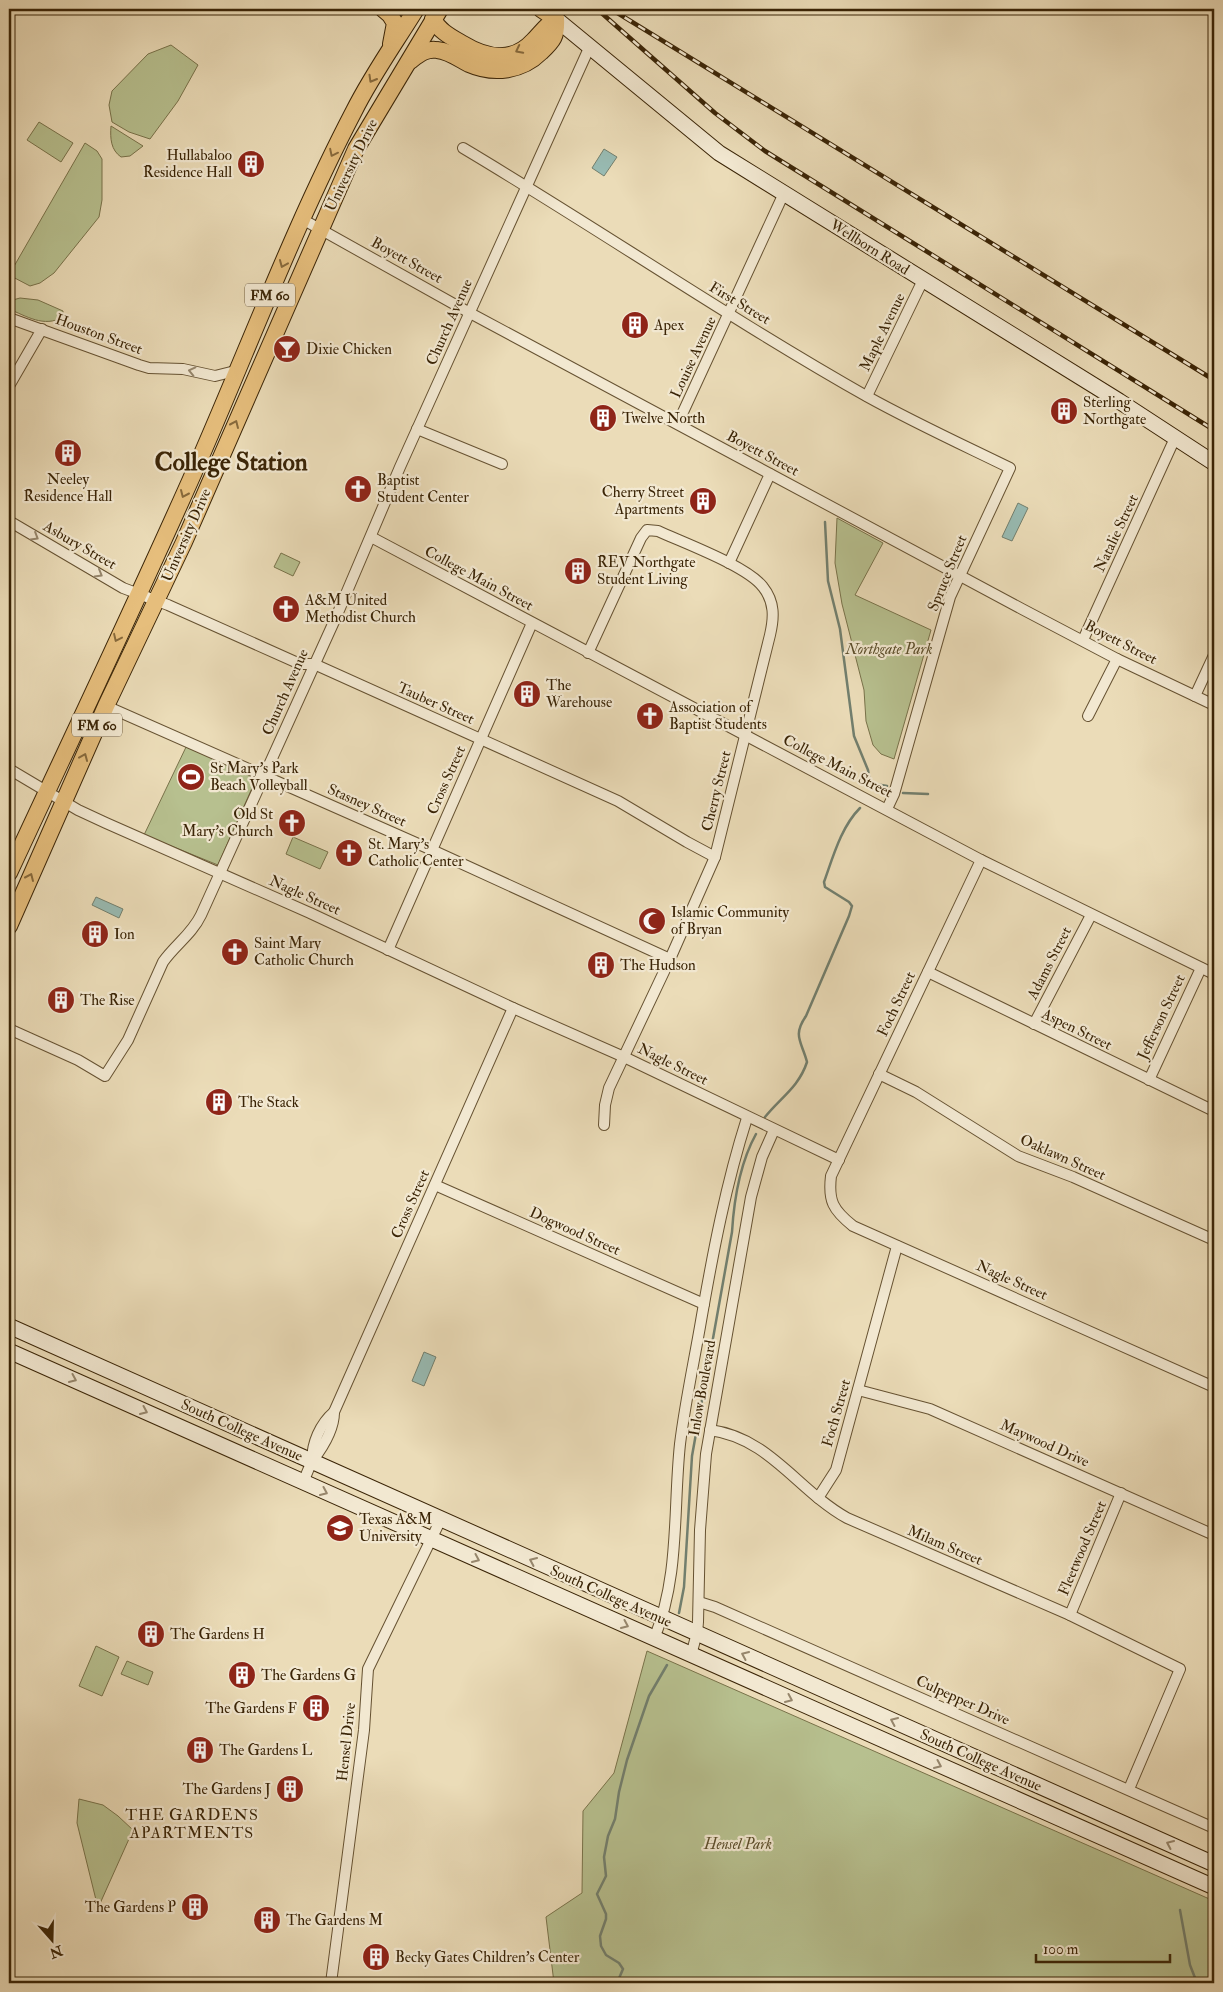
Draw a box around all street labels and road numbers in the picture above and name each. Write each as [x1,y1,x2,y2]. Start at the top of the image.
street label: University Drive [321,116,382,214]
street label: Wellborn Road [826,215,914,280]
street label: Boyett Street [368,233,446,288]
street label: Church Avenue [422,276,477,368]
street label: First Street [706,278,774,329]
road number: FM 60 [245,284,295,306]
street label: Maple Avenue [855,290,910,375]
street label: Houston Street [53,310,145,359]
street label: Louise Avenue [666,313,721,401]
street label: Boyett Street [724,427,802,480]
street label: University Drive [157,486,215,585]
street label: Natalie Street [1090,491,1143,575]
street label: Asbury Street [39,516,120,574]
street label: Spruce Street [924,532,972,615]
street label: College Main Street [421,542,537,615]
street label: Boyett Street [1081,616,1160,669]
street label: Church Avenue [258,646,313,738]
street label: Tauber Street [395,678,477,729]
road number: FM 60 [72,714,122,736]
street label: College Main Street [780,731,896,802]
street label: Cross Street [423,743,470,818]
street label: Cherry Street [697,749,736,833]
street label: Stasney Street [324,780,409,831]
street label: Nagle Street [266,871,343,920]
street label: Adams Street [1023,924,1076,1004]
street label: Foch Street [873,969,920,1040]
street label: Jefferson Street [1133,971,1190,1064]
street label: Aspen Street [1037,1004,1115,1056]
street label: Nagle Street [634,1039,711,1090]
street label: Oaklawn Street [1017,1130,1109,1185]
street label: Cross Street [387,1167,434,1242]
street label: Dogwood Street [527,1203,623,1260]
street label: Nagle Street [973,1256,1050,1305]
street label: Inlow Boulevard [685,1338,720,1438]
street label: Foch Street [818,1377,855,1449]
street label: South College Avenue [178,1395,306,1466]
street label: Maywood Drive [997,1415,1092,1472]
street label: Fleetwood Street [1054,1498,1111,1598]
street label: Milam Street [905,1521,985,1570]
street label: South College Avenue [547,1561,675,1632]
street label: Culpepper Drive [912,1671,1013,1731]
street label: Hensel Drive [333,1702,360,1782]
street label: South College Avenue [917,1725,1045,1796]

